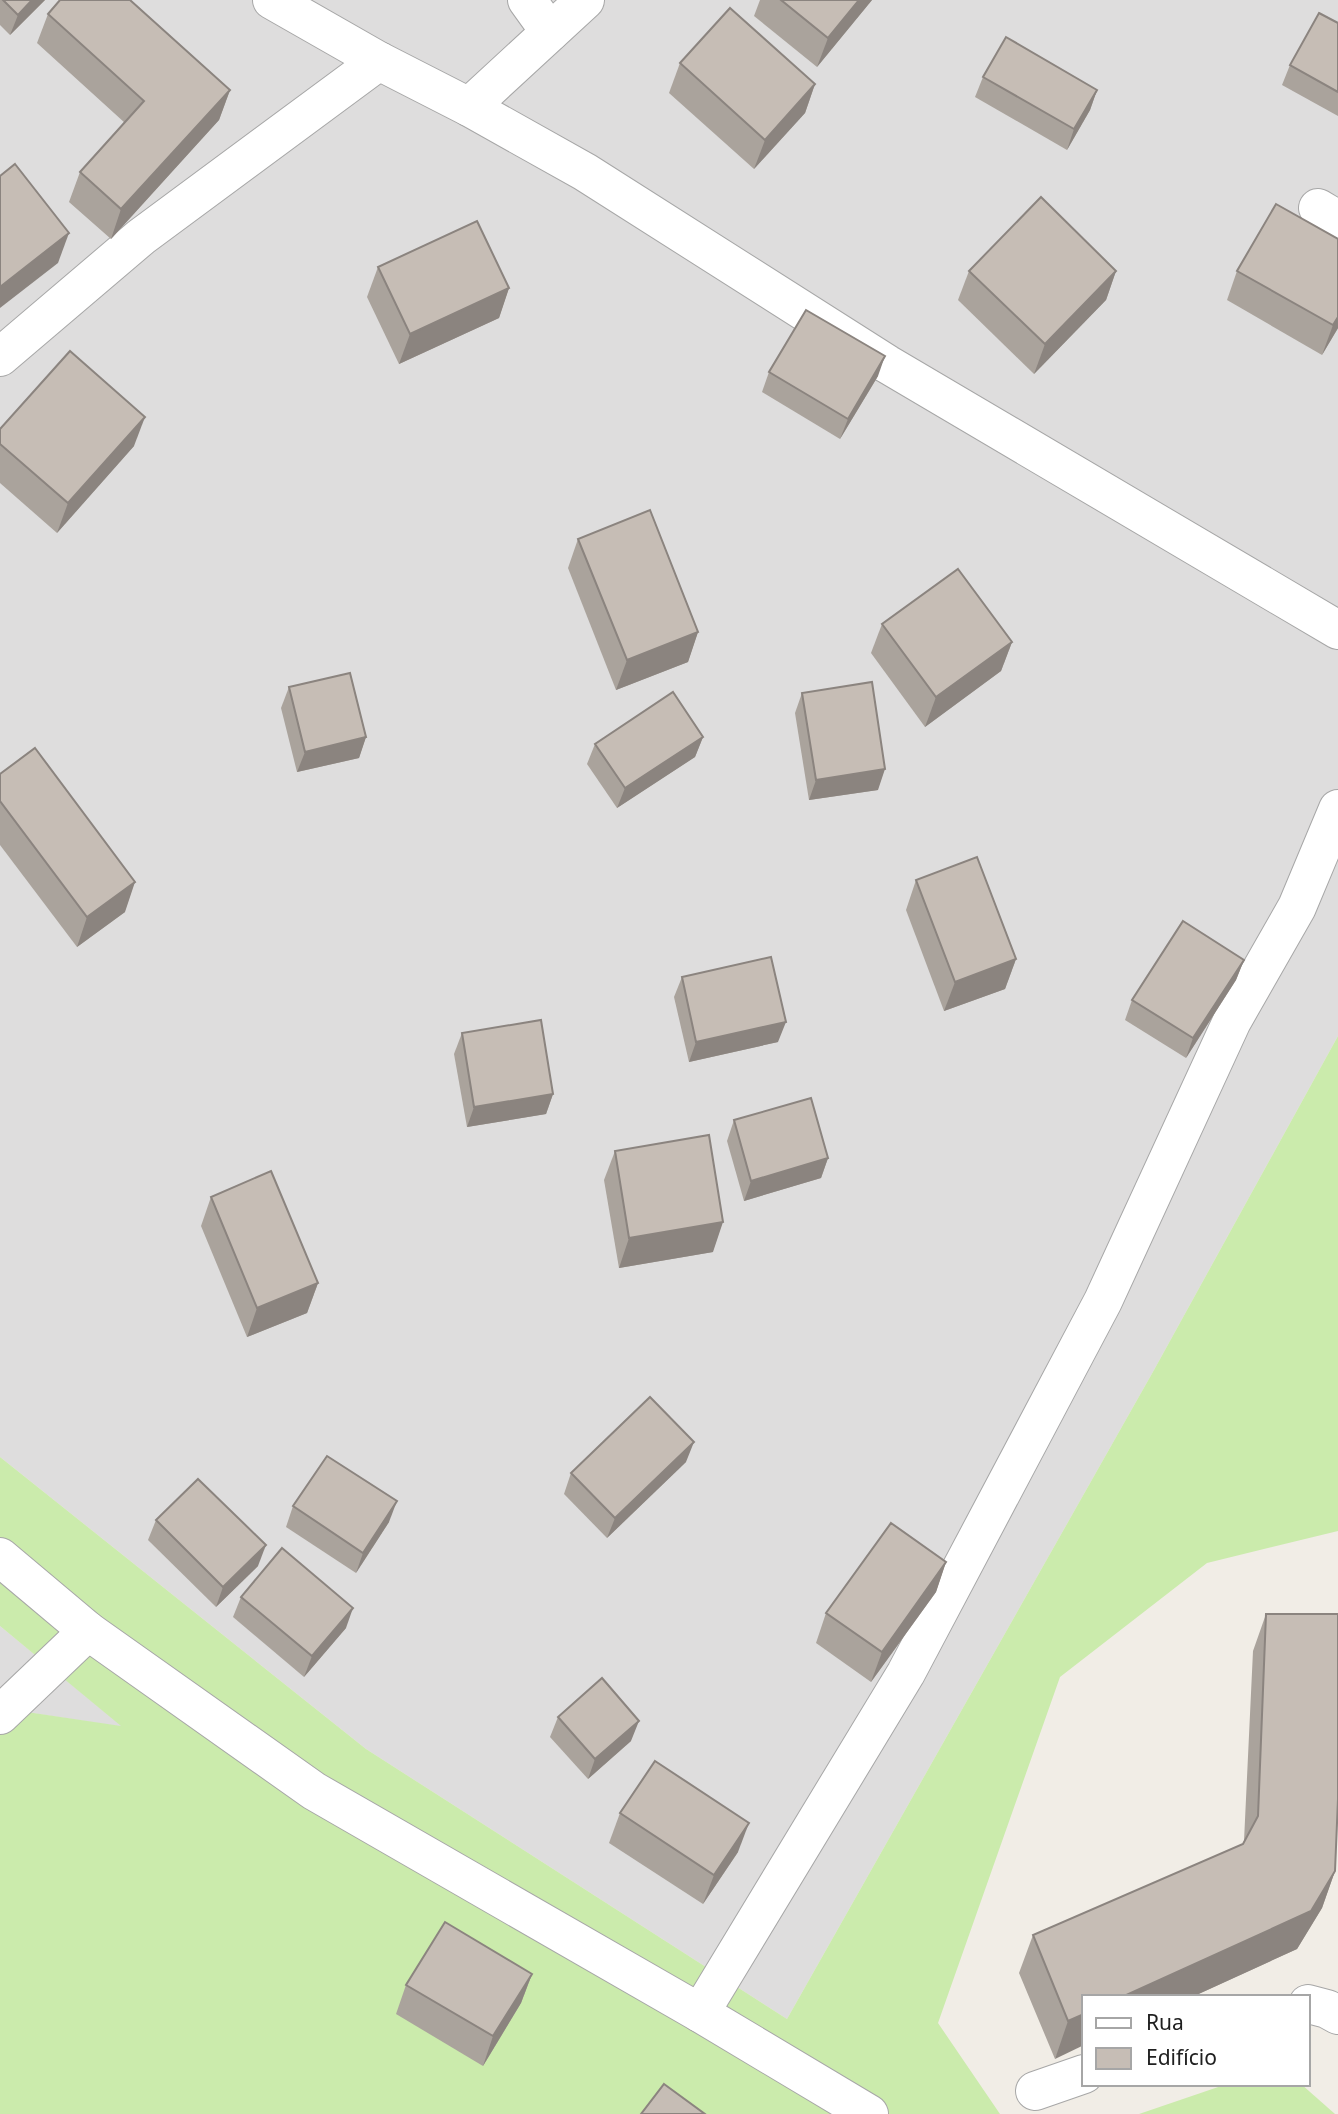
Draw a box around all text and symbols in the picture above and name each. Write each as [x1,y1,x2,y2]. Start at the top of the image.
legend [1082,1995,1310,2086]
text: Rua [1146,2008,1184,2036]
text: Edifício [1146,2043,1217,2071]

